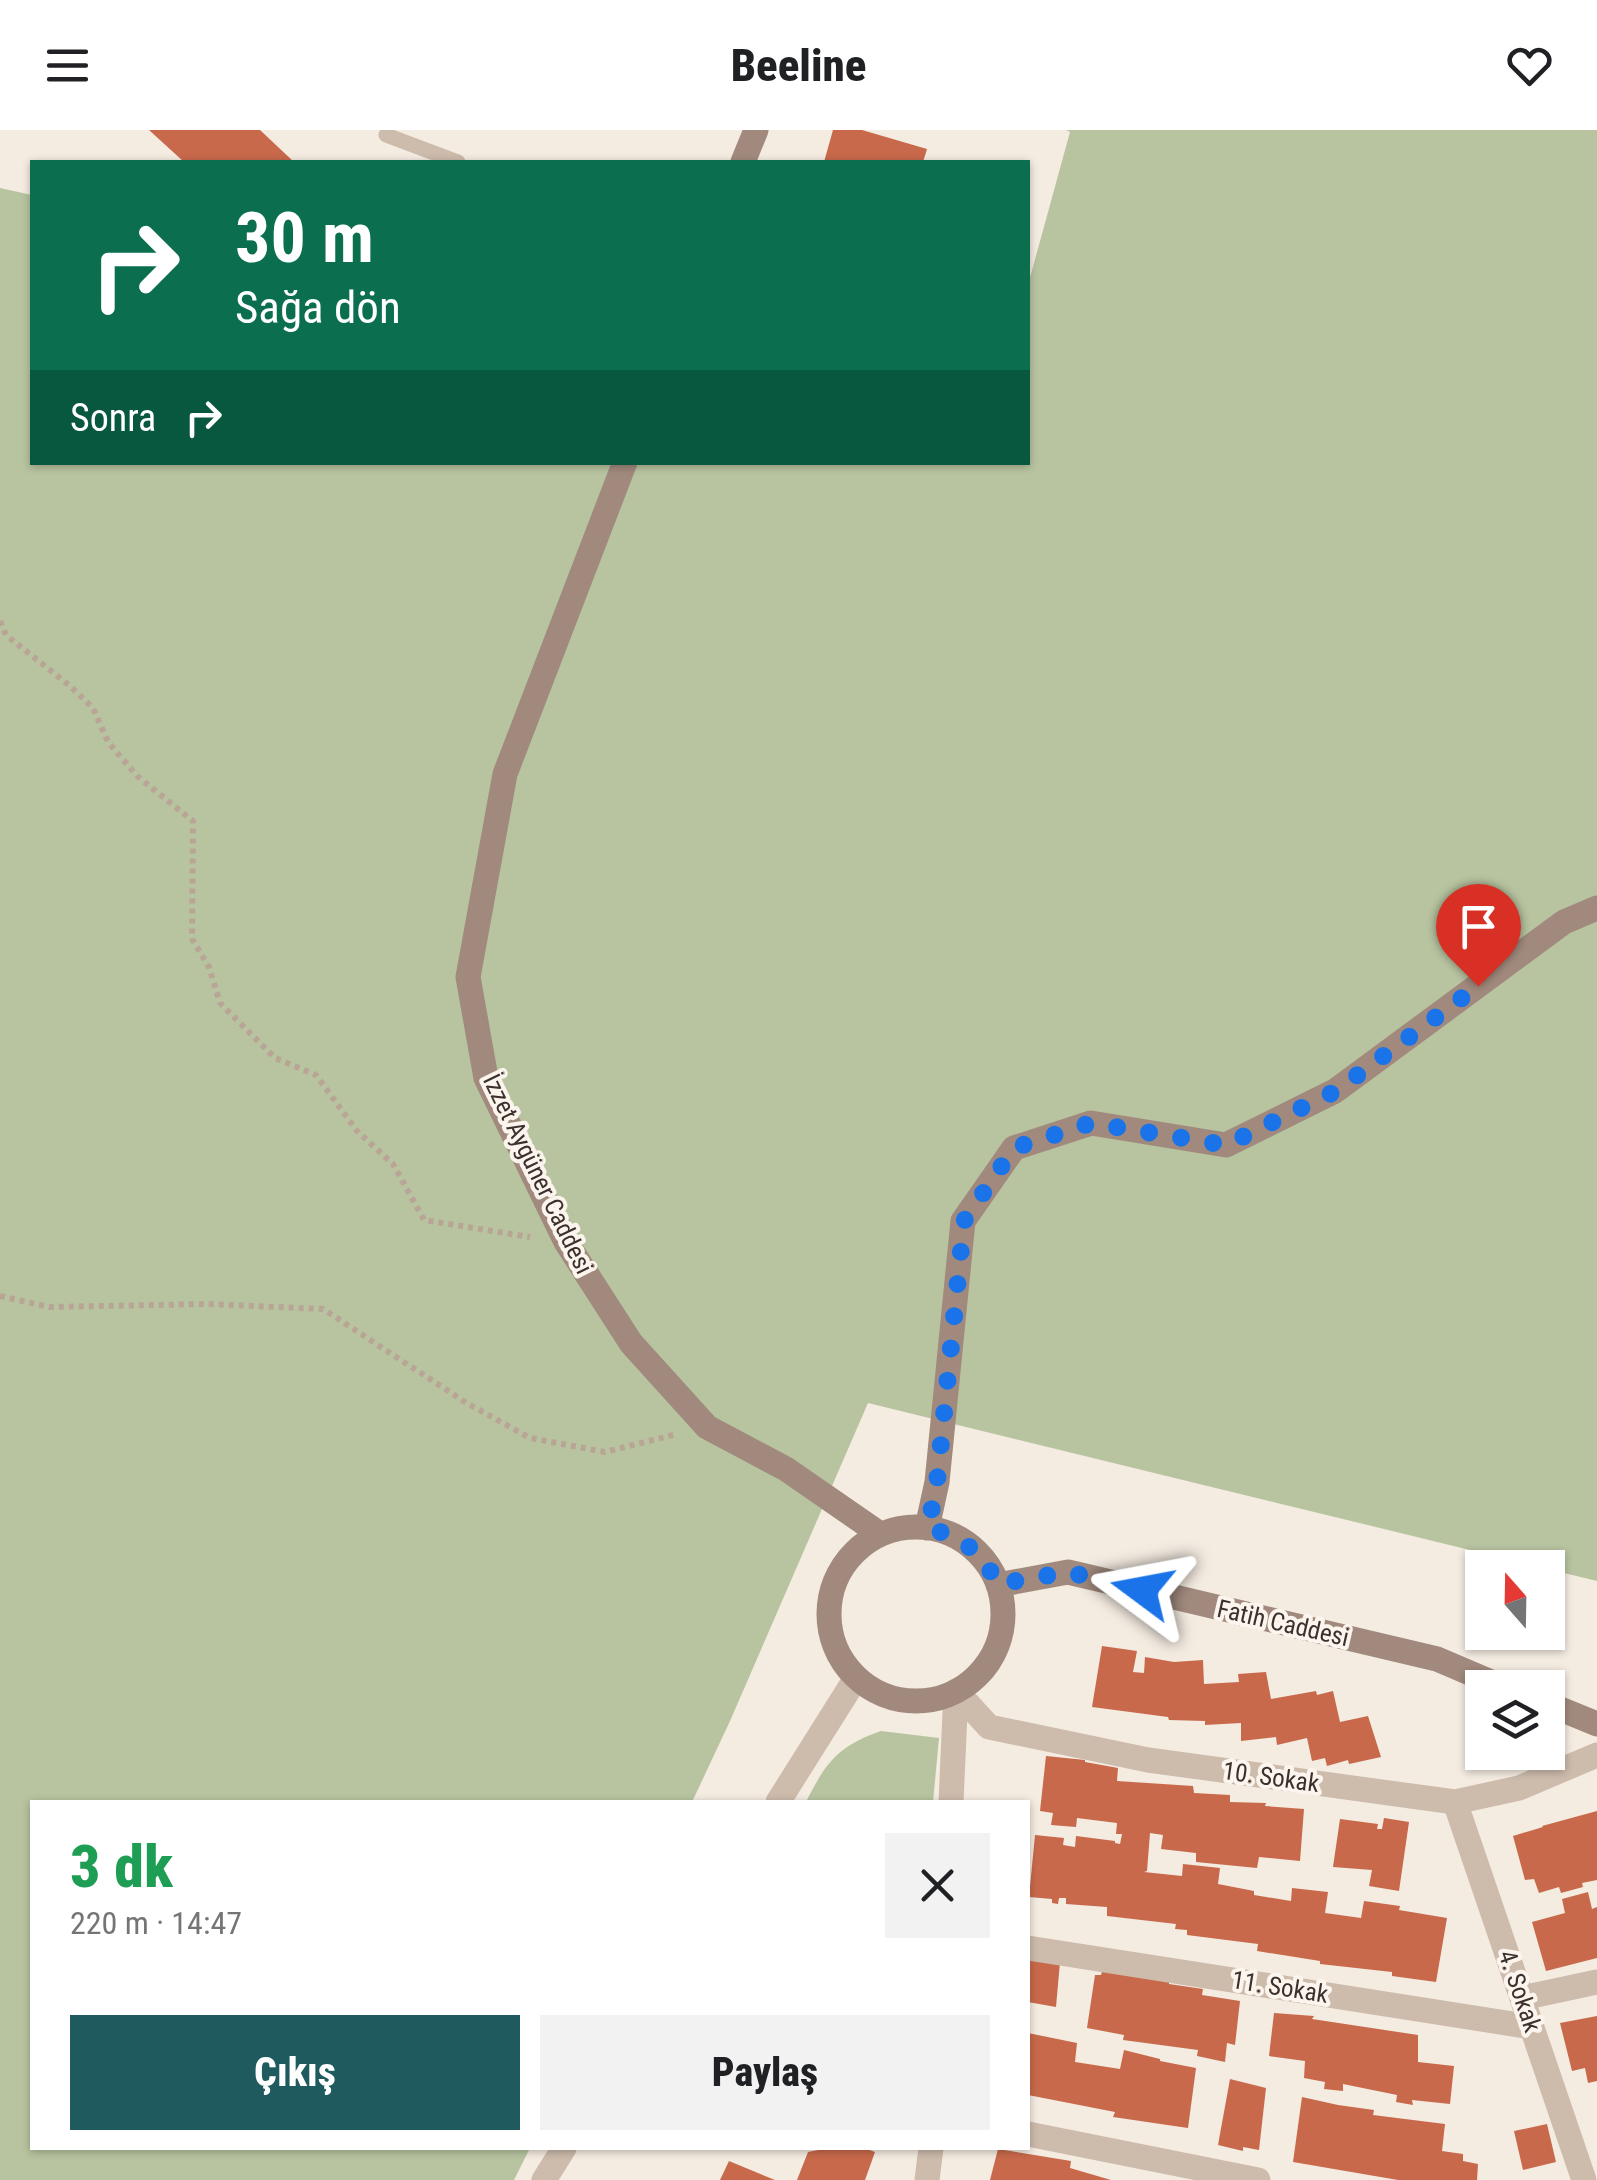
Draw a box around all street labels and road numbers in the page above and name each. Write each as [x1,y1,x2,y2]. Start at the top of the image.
street label: İzzet Aygüner Caddesi [477,1070,599,1278]
street label: Fatih Caddesi [1214,1594,1352,1652]
street label: 10. Sokak [1221,1756,1322,1798]
street label: 4. Sokak [1493,1946,1548,2036]
street label: 11. Sokak [1230,1965,1331,2009]

